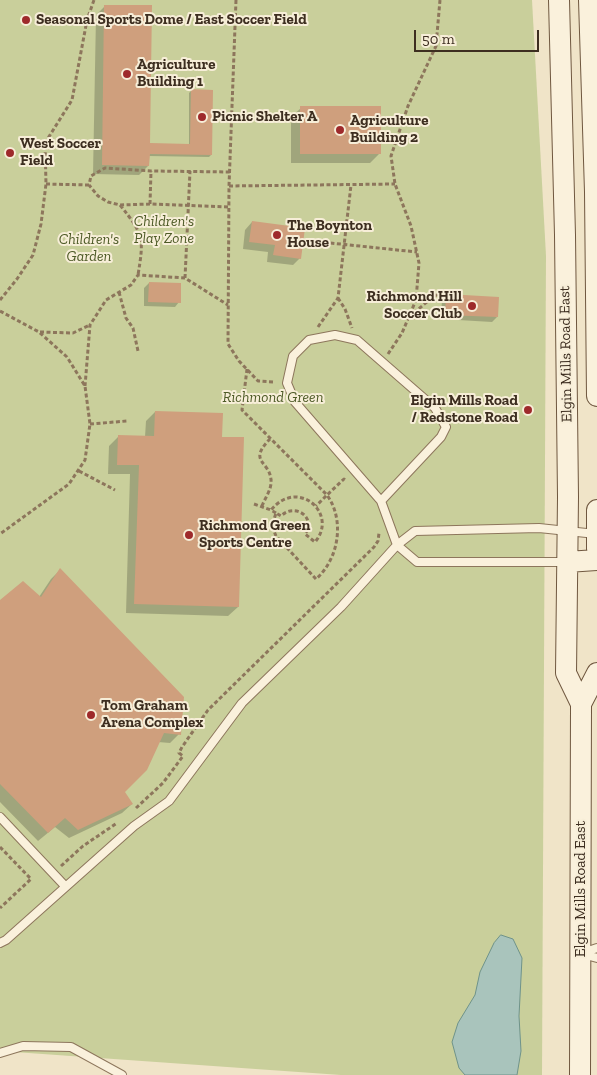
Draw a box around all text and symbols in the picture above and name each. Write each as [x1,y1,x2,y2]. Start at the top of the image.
place label: Seasonal Sports Dome / East Soccer Field [36,11,307,29]
marker: Seasonal Sports Dome / East Soccer Field [20,14,32,26]
scale bar [417,20,542,52]
text: 50 m [422,30,455,48]
place label: Agriculture Building 1 [137,56,215,91]
marker: Agriculture Building 1 [121,68,133,80]
place label: Picnic Shelter A [212,108,317,126]
marker: Picnic Shelter A [196,111,208,123]
place label: Agriculture Building 2 [350,112,428,147]
marker: Agriculture Building 2 [334,124,346,136]
place label: West Soccer Field [20,135,101,170]
marker: West Soccer Field [4,147,16,159]
park label: Children's Play Zone [134,213,194,248]
place label: The Boynton House [287,217,372,252]
marker: The Boynton House [271,229,283,241]
park label: Children's Garden [59,231,119,266]
street label: Elgin Mills Road East [556,286,576,422]
place label: Richmond Hill Soccer Club [367,288,462,323]
marker: Richmond Hill Soccer Club [466,300,478,312]
park label: Richmond Green [223,389,323,407]
place label: Elgin Mills Road / Redstone Road [411,392,518,427]
marker: Elgin Mills Road / Redstone Road [522,404,534,416]
place label: Richmond Green Sports Centre [199,517,310,552]
marker: Richmond Green Sports Centre [183,529,195,541]
place label: Tom Graham Arena Complex [101,697,203,732]
marker: Tom Graham Arena Complex [85,709,97,721]
street label: Elgin Mills Road East [572,821,590,957]

